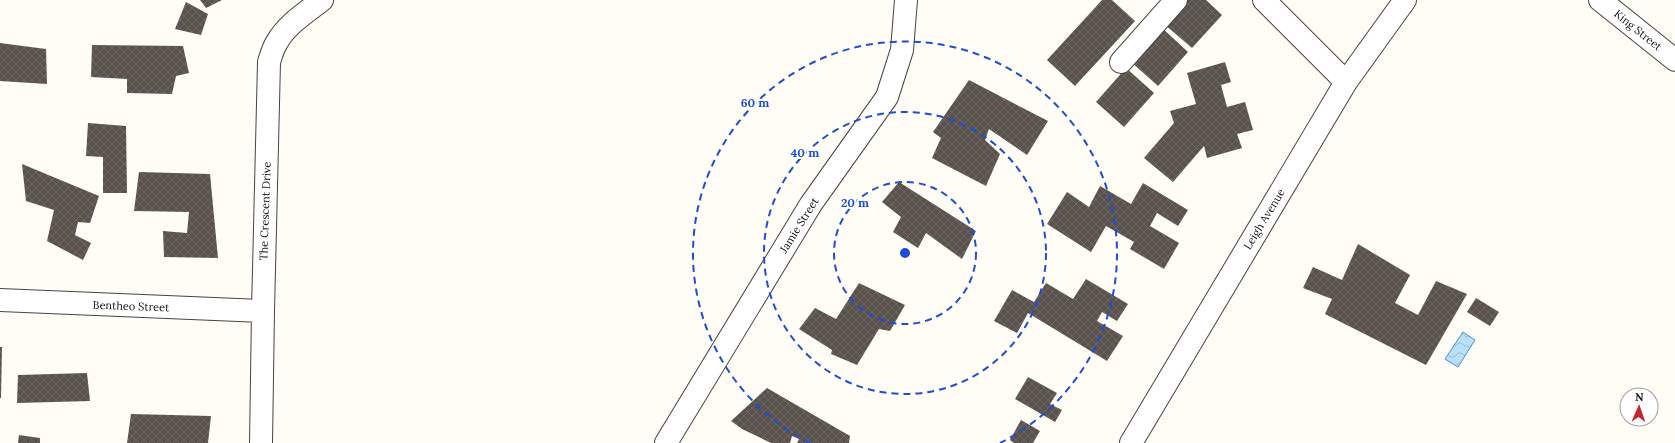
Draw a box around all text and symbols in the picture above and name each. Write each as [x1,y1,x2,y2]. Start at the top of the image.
street label: King Street [1611,6,1665,54]
text: 60 m [741,95,769,110]
text: 40 m [791,145,819,160]
street label: The Crescent Drive [256,161,274,261]
street label: Leigh Avenue [1240,186,1288,252]
street label: Jamie Street [776,194,822,256]
text: 20 m [841,195,869,210]
centre of rings [898,246,912,260]
street label: Bentheo Street [92,298,170,314]
north arrow [1619,387,1659,427]
text: N [1635,390,1644,404]

